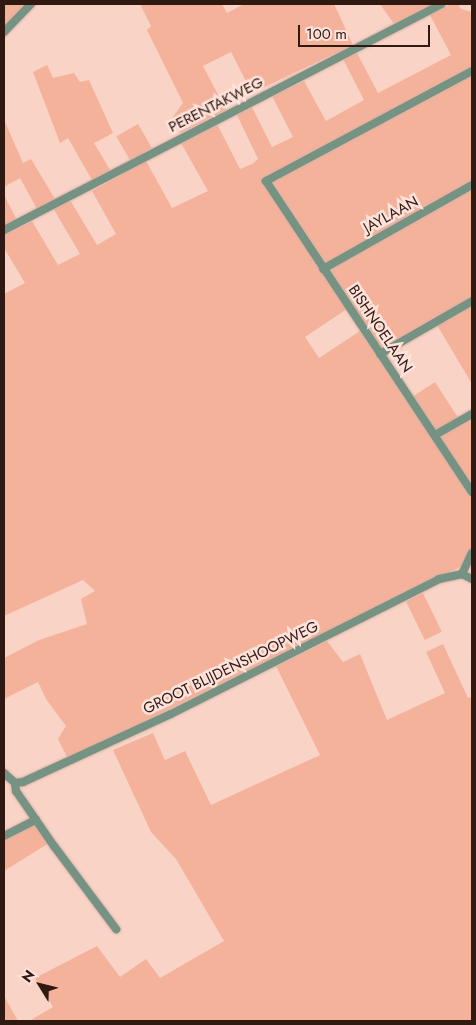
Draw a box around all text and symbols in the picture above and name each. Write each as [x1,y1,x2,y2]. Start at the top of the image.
scale bar [301,15,434,47]
text: 100 m [306,23,347,45]
street label: PERENTAKWEG [166,73,266,137]
street label: JAYLAAN [360,193,422,237]
street label: BISHNOELAAN [344,282,416,376]
street label: GROOT BLIJDENSHOOPWEG [140,618,322,718]
north arrow [15,960,65,1010]
text: N [17,966,39,987]

